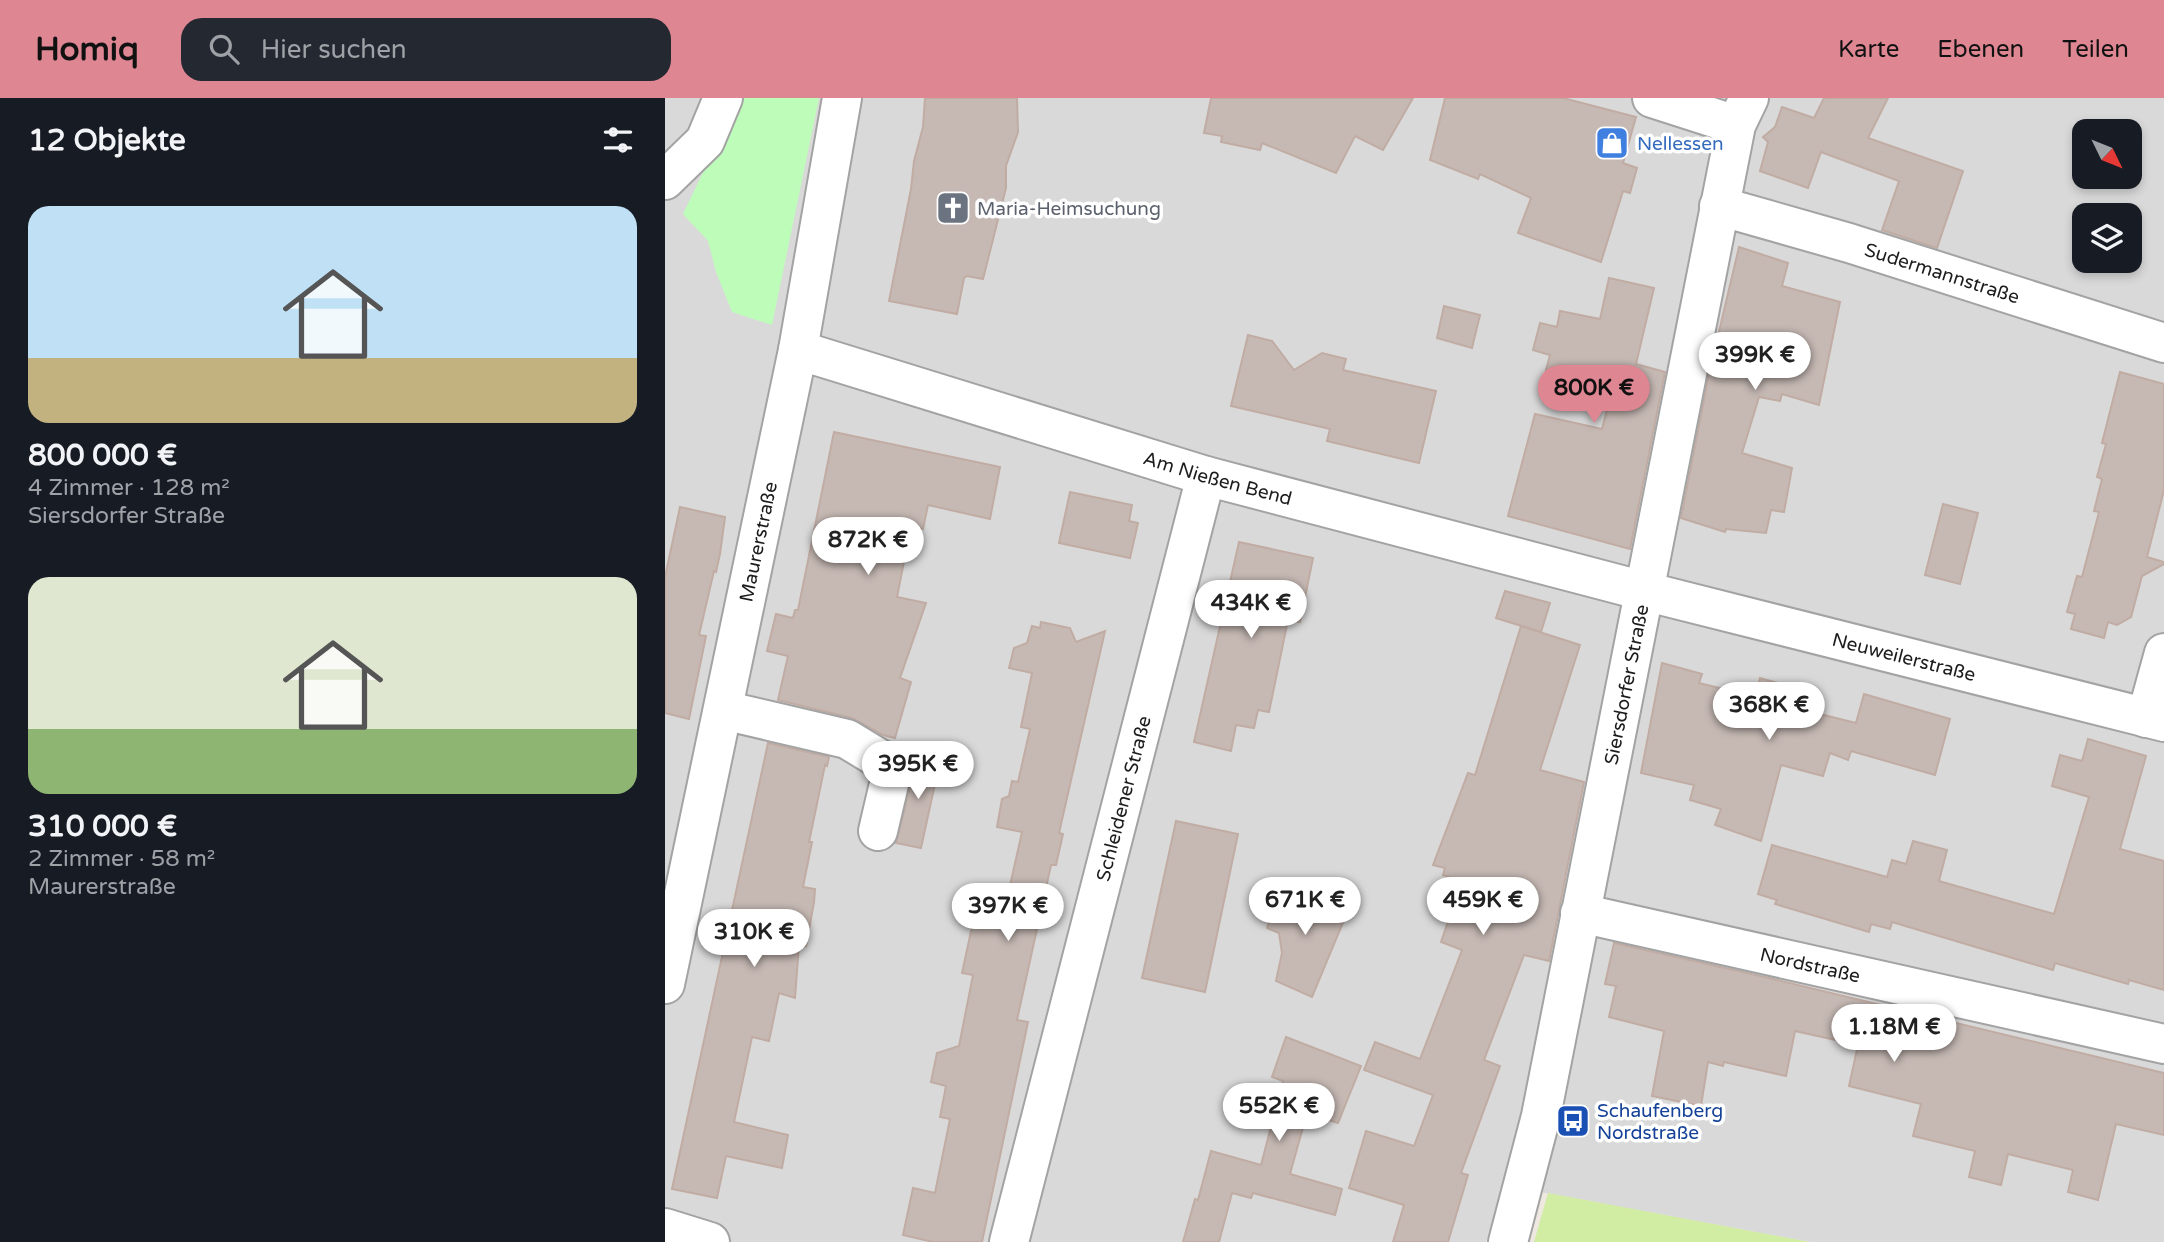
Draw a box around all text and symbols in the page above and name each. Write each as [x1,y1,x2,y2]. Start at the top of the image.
search box [181,18,671,81]
text: Homiq [35,30,139,69]
icon: search [205,30,243,68]
text: Hier suchen [261,34,407,65]
text: Karte [1838,35,1899,64]
text: Ebenen [1937,35,2024,64]
text: Teilen [2062,35,2129,64]
north arrow [2072,119,2142,189]
map controls [2072,119,2142,273]
icon: filters [599,121,637,159]
text: 12 Objekte [28,122,186,159]
shop icon: Nellessen [1593,124,1631,162]
place label: Nellessen [1637,133,1724,155]
church icon: Maria-Heimsuchung [934,189,972,227]
place label: Maria-Heimsuchung [977,198,1161,220]
button: layers [2072,203,2142,273]
street label: Sudermannstraße [1862,239,2022,308]
icon: home [270,251,396,377]
pin: 399K € [1698,332,1812,392]
text: 399K € [1715,341,1795,369]
pin: 800K € [1537,366,1651,425]
text: 800K € [1554,374,1634,402]
text: 800 000 € [28,437,177,474]
street label: Am Nießen Bend [1141,447,1294,510]
text: 4 Zimmer · 128 m² [28,474,230,502]
street label: Maurerstraße [735,480,782,604]
text: Siersdorfer Straße [28,502,225,530]
pin: 872K € [811,518,925,577]
text: 872K € [828,526,908,554]
pin: 434K € [1194,580,1308,640]
text: 434K € [1211,589,1291,617]
street label: Siersdorfer Straße [1600,603,1653,767]
icon: home [270,622,396,748]
street label: Neuweilerstraße [1830,629,1978,686]
pin: 368K € [1712,682,1826,742]
text: 368K € [1729,691,1809,719]
street label: Schleidener Straße [1092,714,1156,884]
pin: 395K € [861,742,975,801]
text: 395K € [878,750,958,778]
text: 310 000 € [28,808,177,845]
text: 2 Zimmer · 58 m² [28,845,215,873]
text: Maurerstraße [28,873,176,901]
pin: 671K € [1248,878,1362,937]
pin: 459K € [1426,878,1540,937]
pin: 397K € [951,884,1065,943]
text: 671K € [1265,886,1345,914]
text: 459K € [1443,886,1523,914]
text: 397K € [968,892,1048,920]
pin: 310K € [697,910,811,969]
text: 310K € [714,918,794,946]
street label: Nordstraße [1758,944,1862,988]
pin: 1.18M € [1829,1004,1959,1064]
text: 1.18M € [1847,1013,1941,1041]
pin: 552K € [1222,1084,1336,1143]
text: 552K € [1239,1092,1319,1120]
place label: Schaufenberg Nordstraße [1597,1100,1723,1144]
bus stop icon: Schaufenberg Nordstraße [1554,1102,1592,1140]

